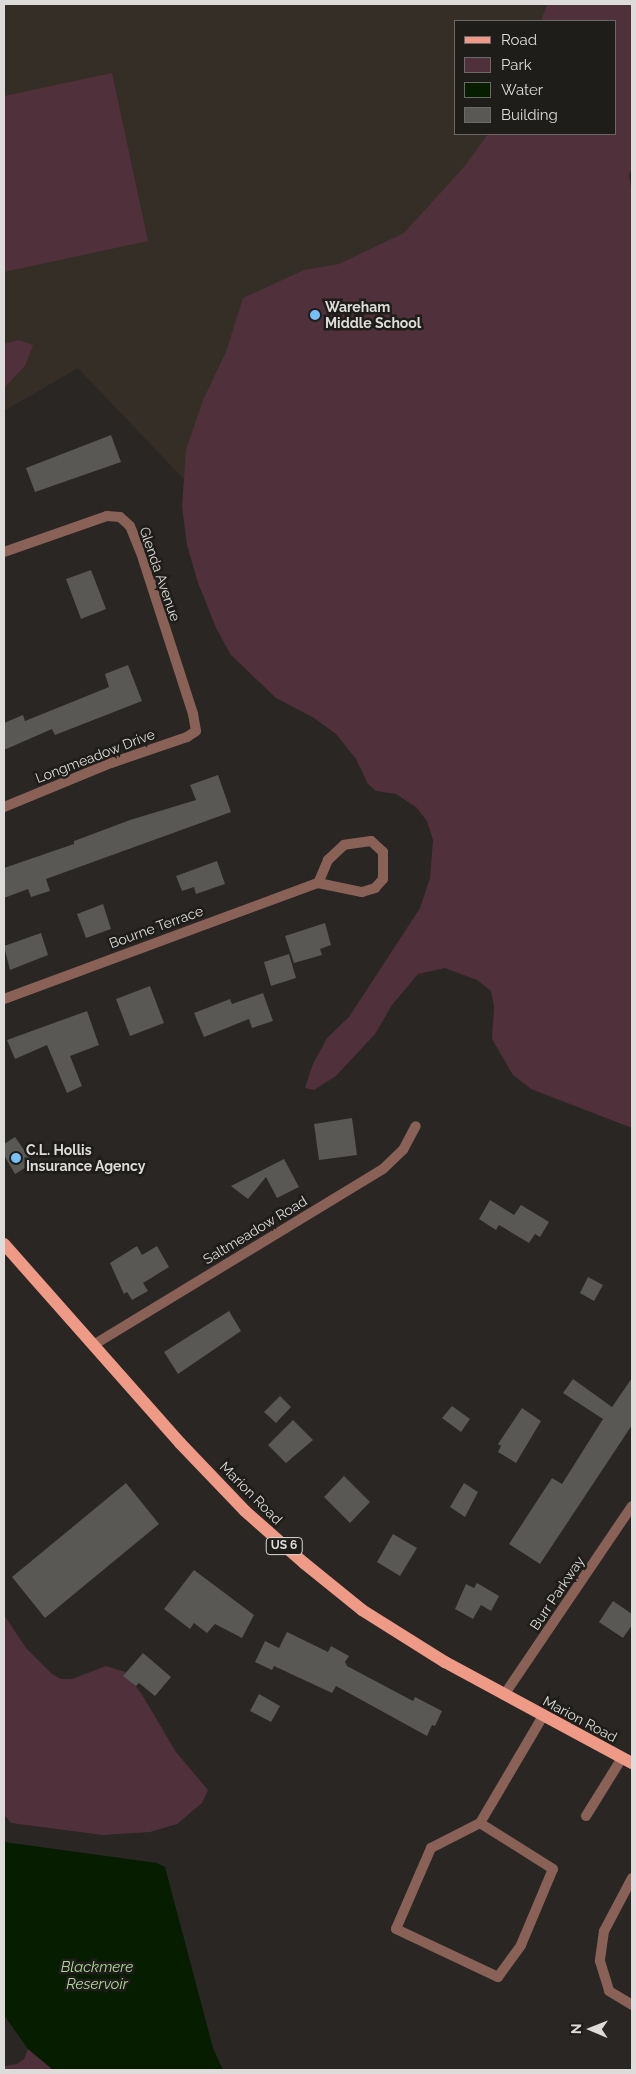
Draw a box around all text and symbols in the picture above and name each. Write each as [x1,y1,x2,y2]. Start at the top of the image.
legend [454,20,616,135]
text: Road [501,31,537,49]
text: Park [501,56,532,74]
text: Water [501,81,543,99]
text: Building [501,106,558,124]
place label: Wareham Middle School [325,299,421,332]
marker: Wareham Middle School [309,309,321,321]
street label: Glenda Avenue [136,524,184,624]
street label: Longmeadow Drive [33,725,157,787]
street label: Bourne Terrace [106,902,206,952]
place label: C.L. Hollis Insurance Agency [26,1142,146,1174]
marker: C.L. Hollis Insurance Agency [10,1152,22,1164]
street label: Saltmeadow Road [200,1192,310,1268]
street label: Marion Road [216,1458,286,1528]
road number: US 6 [265,1536,303,1555]
street label: Burr Parkway [526,1553,588,1633]
street label: Marion Road [540,1692,620,1746]
water label: Blackmere Reservoir [61,1958,133,1993]
north arrow [566,2004,616,2054]
text: N [568,2023,584,2034]

